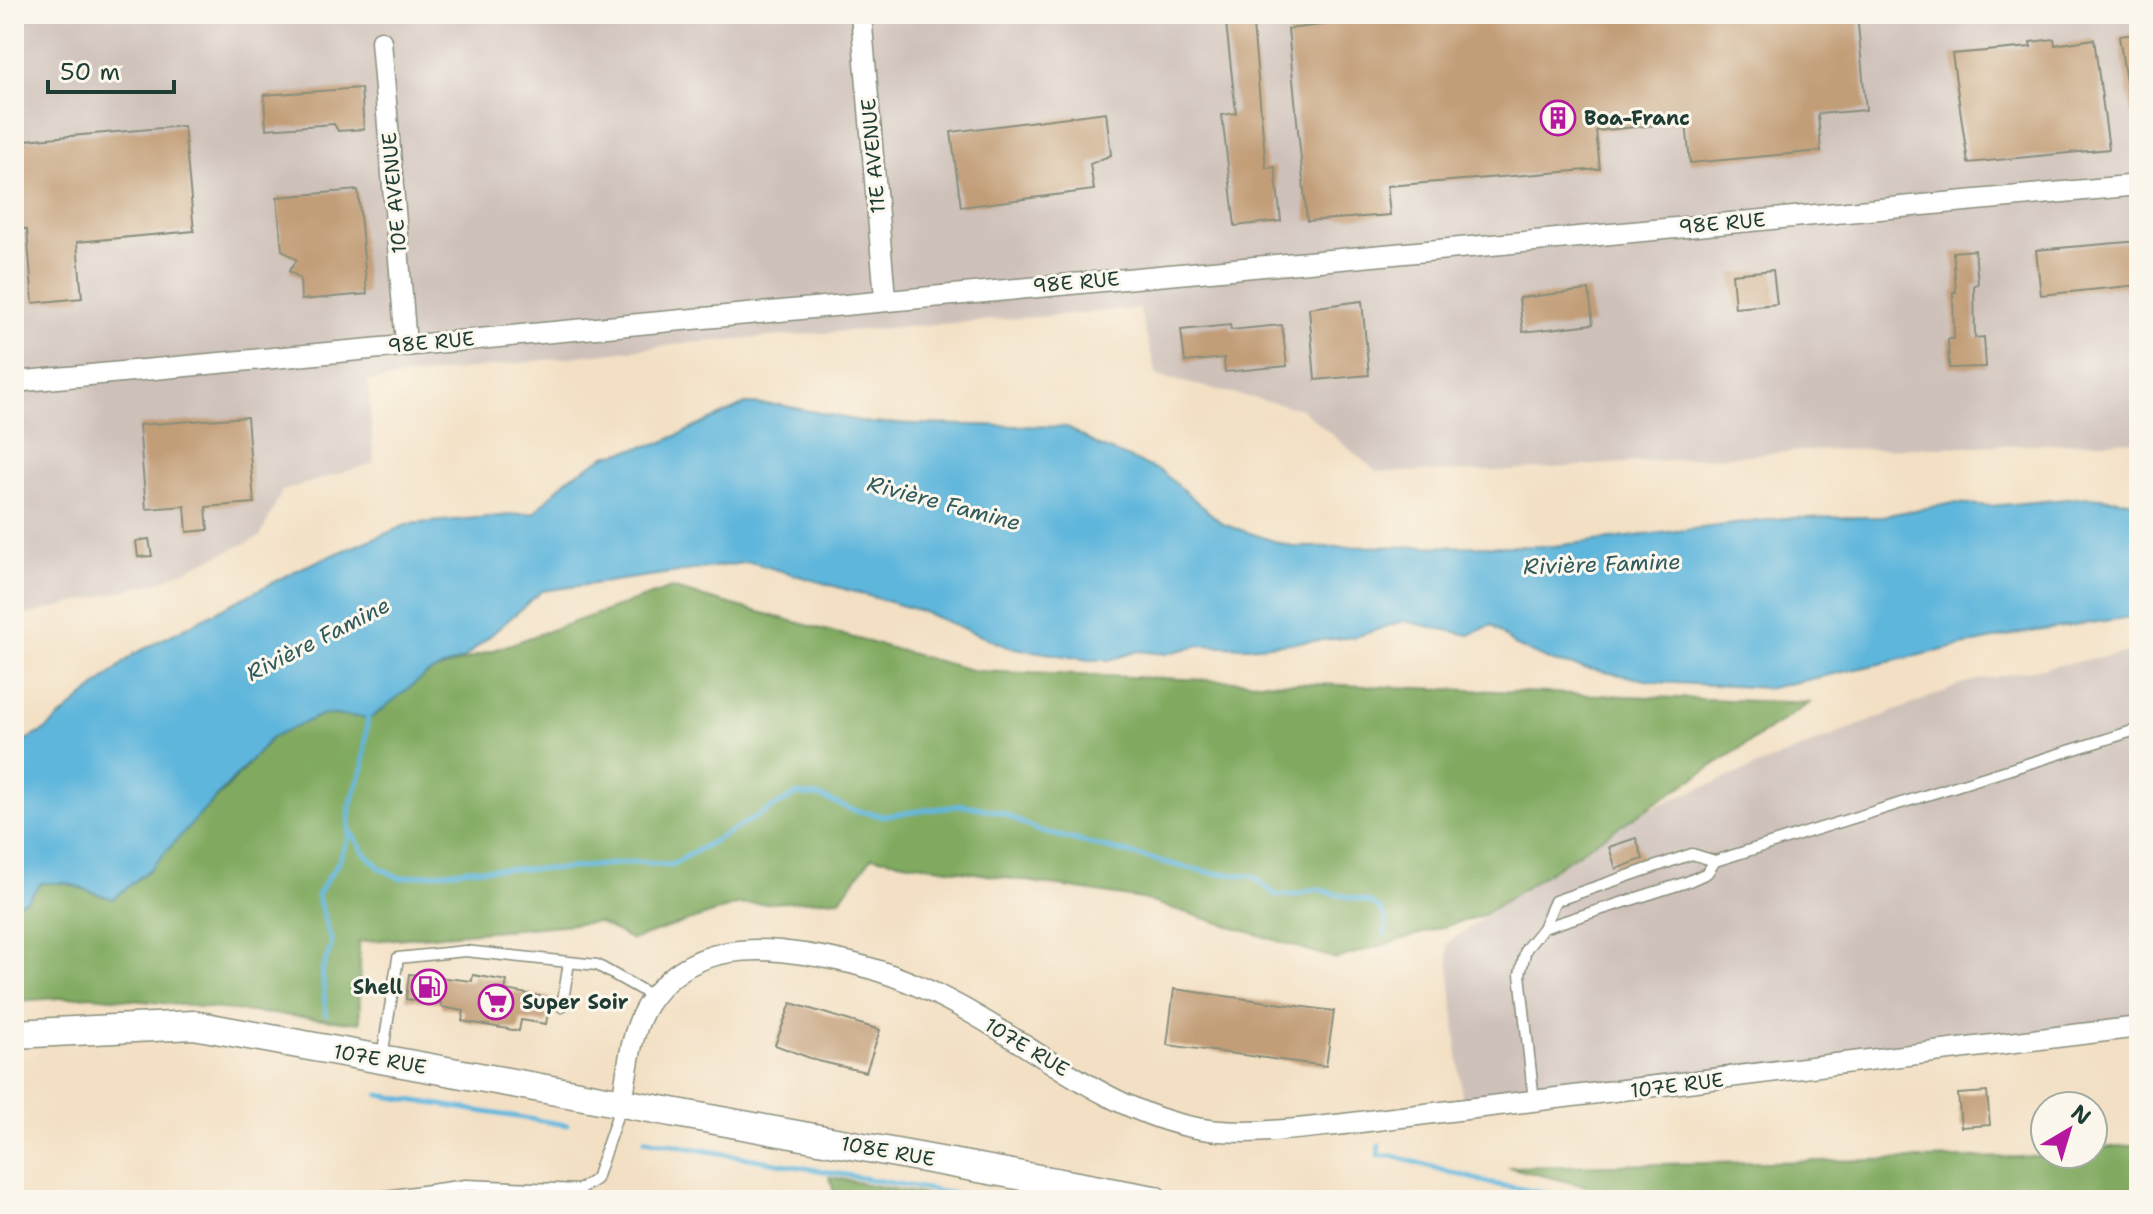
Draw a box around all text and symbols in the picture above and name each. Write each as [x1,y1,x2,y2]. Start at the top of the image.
scale bar [48,44,174,94]
text: 50 m [60,56,120,88]
street label: 11E AVENUE [855,97,891,215]
building icon: Boa-Franc [1539,99,1577,137]
place label: Boa-Franc [1584,105,1690,131]
street label: 10E AVENUE [376,131,412,255]
street label: 98E RUE [1678,206,1766,240]
street label: 98E RUE [1032,265,1120,299]
street label: 98E RUE [387,325,475,359]
water label: Rivière Famine [864,469,1024,537]
water label: Rivière Famine [1523,547,1681,581]
water label: Rivière Famine [241,590,395,688]
fuel station icon: Shell [410,968,448,1006]
place label: Shell [353,974,403,1000]
supermarket icon: Super Soir [477,983,515,1021]
place label: Super Soir [522,989,629,1015]
street label: 107E RUE [980,1012,1074,1082]
street label: 107E RUE [331,1038,429,1080]
street label: 107E RUE [1629,1066,1725,1104]
north arrow [2029,1090,2109,1170]
text: N [2065,1098,2097,1131]
street label: 108E RUE [839,1130,937,1172]

